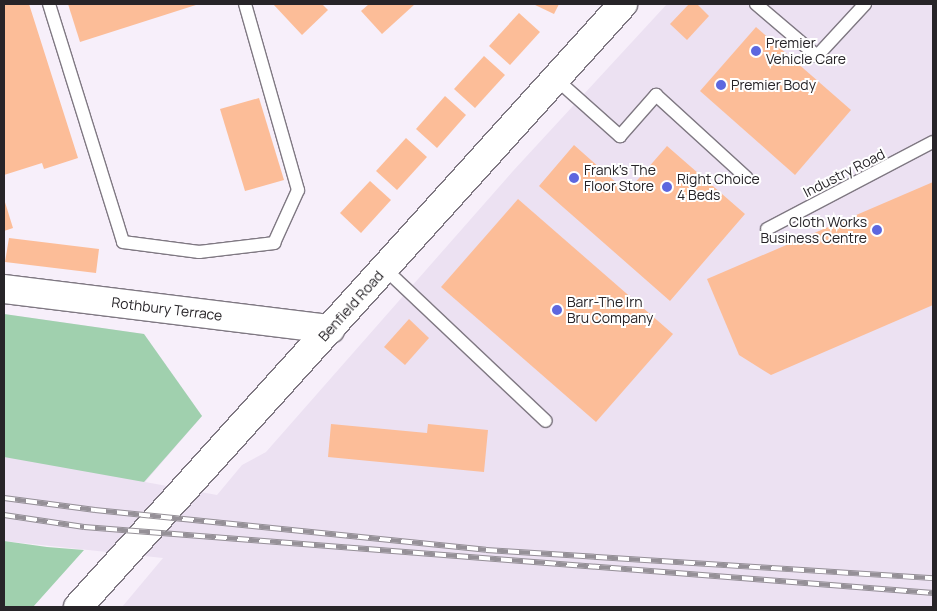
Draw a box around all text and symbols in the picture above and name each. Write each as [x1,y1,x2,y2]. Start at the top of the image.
place label: Premier Vehicle Care [766,35,846,68]
marker: Premier Vehicle Care [750,45,762,57]
place label: Premier Body [731,77,816,93]
marker: Premier Body [715,79,727,91]
street label: Industry Road [800,145,888,201]
place label: Frank's The Floor Store [584,162,656,194]
place label: Right Choice 4 Beds [677,171,760,203]
marker: Frank's The Floor Store [568,172,580,184]
marker: Right Choice 4 Beds [661,181,673,193]
place label: Cloth Works Business Centre [761,214,867,246]
marker: Cloth Works Business Centre [871,224,883,236]
street label: Benfield Road [315,267,387,345]
street label: Rothbury Terrace [111,294,223,324]
place label: Barr-The Irn Bru Company [567,294,653,326]
marker: Barr-The Irn Bru Company [551,304,563,316]

